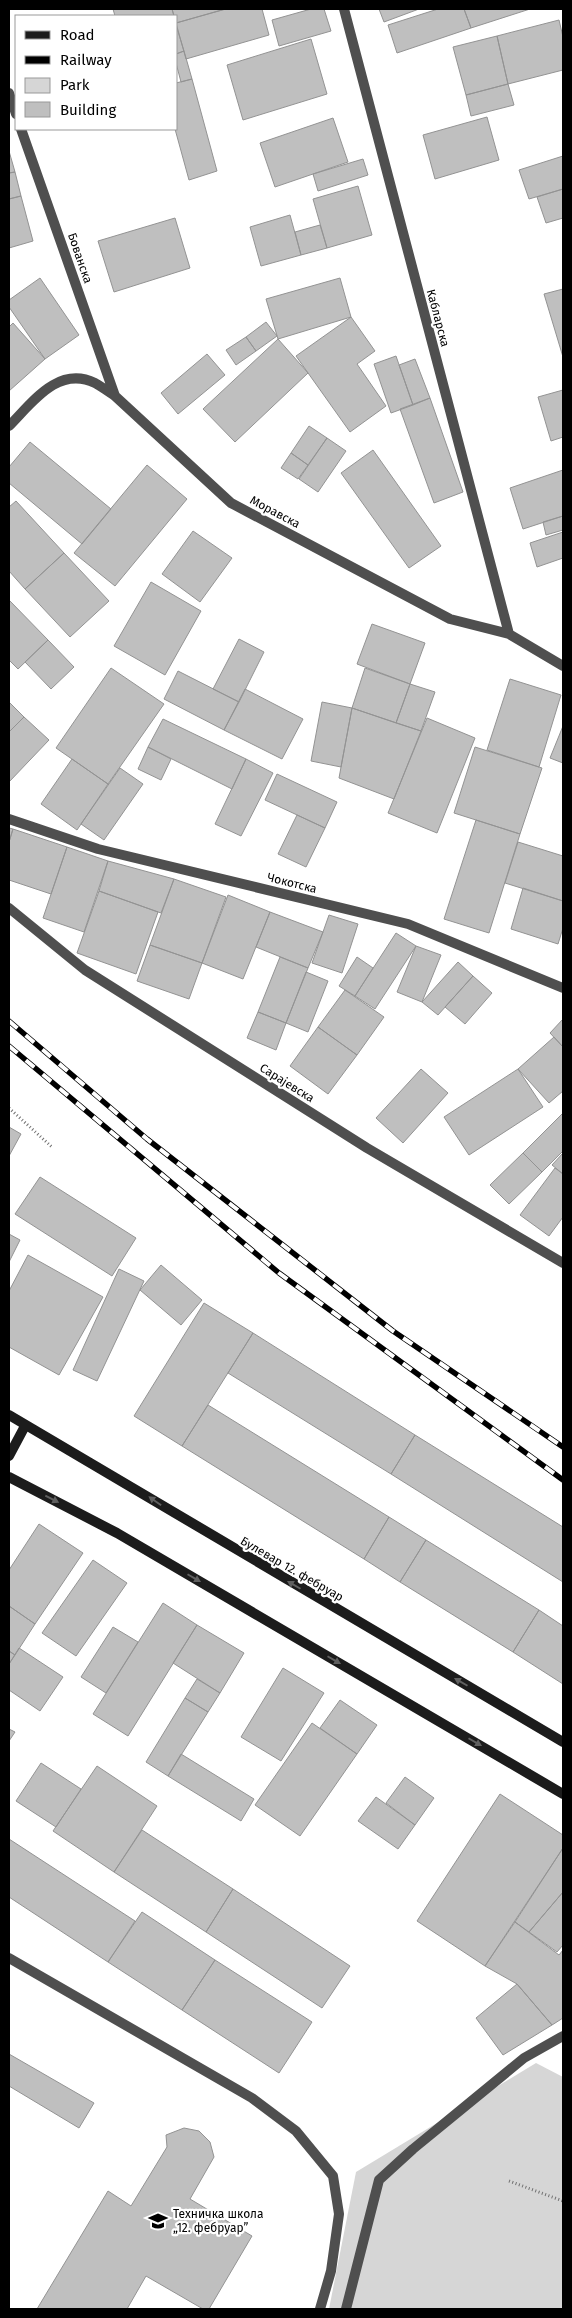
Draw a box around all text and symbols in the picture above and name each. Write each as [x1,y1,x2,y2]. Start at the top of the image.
legend [15,15,178,130]
text: Road [60,26,95,44]
text: Railway [60,51,112,69]
text: Park [60,76,90,94]
text: Building [60,101,116,119]
street label: Бованска [65,231,95,285]
street label: Кабларска [424,288,452,348]
street label: Моравска [247,493,303,531]
street label: Чокотска [266,870,318,896]
street label: Сарајевска [257,1061,317,1105]
one-way arrow [45,1495,59,1503]
one-way arrow [148,1496,161,1506]
street label: Булевар 12. фебруар [238,1534,346,1604]
one-way arrow [188,1573,201,1582]
one-way arrow [287,1580,301,1589]
one-way arrow [328,1655,341,1664]
one-way arrow [454,1678,467,1687]
one-way arrow [467,1738,482,1746]
place label: Техничка школа „12. фебруар” [173,2207,264,2235]
school or university icon: Техничка школа „12. фебруар” [147,2210,169,2232]

